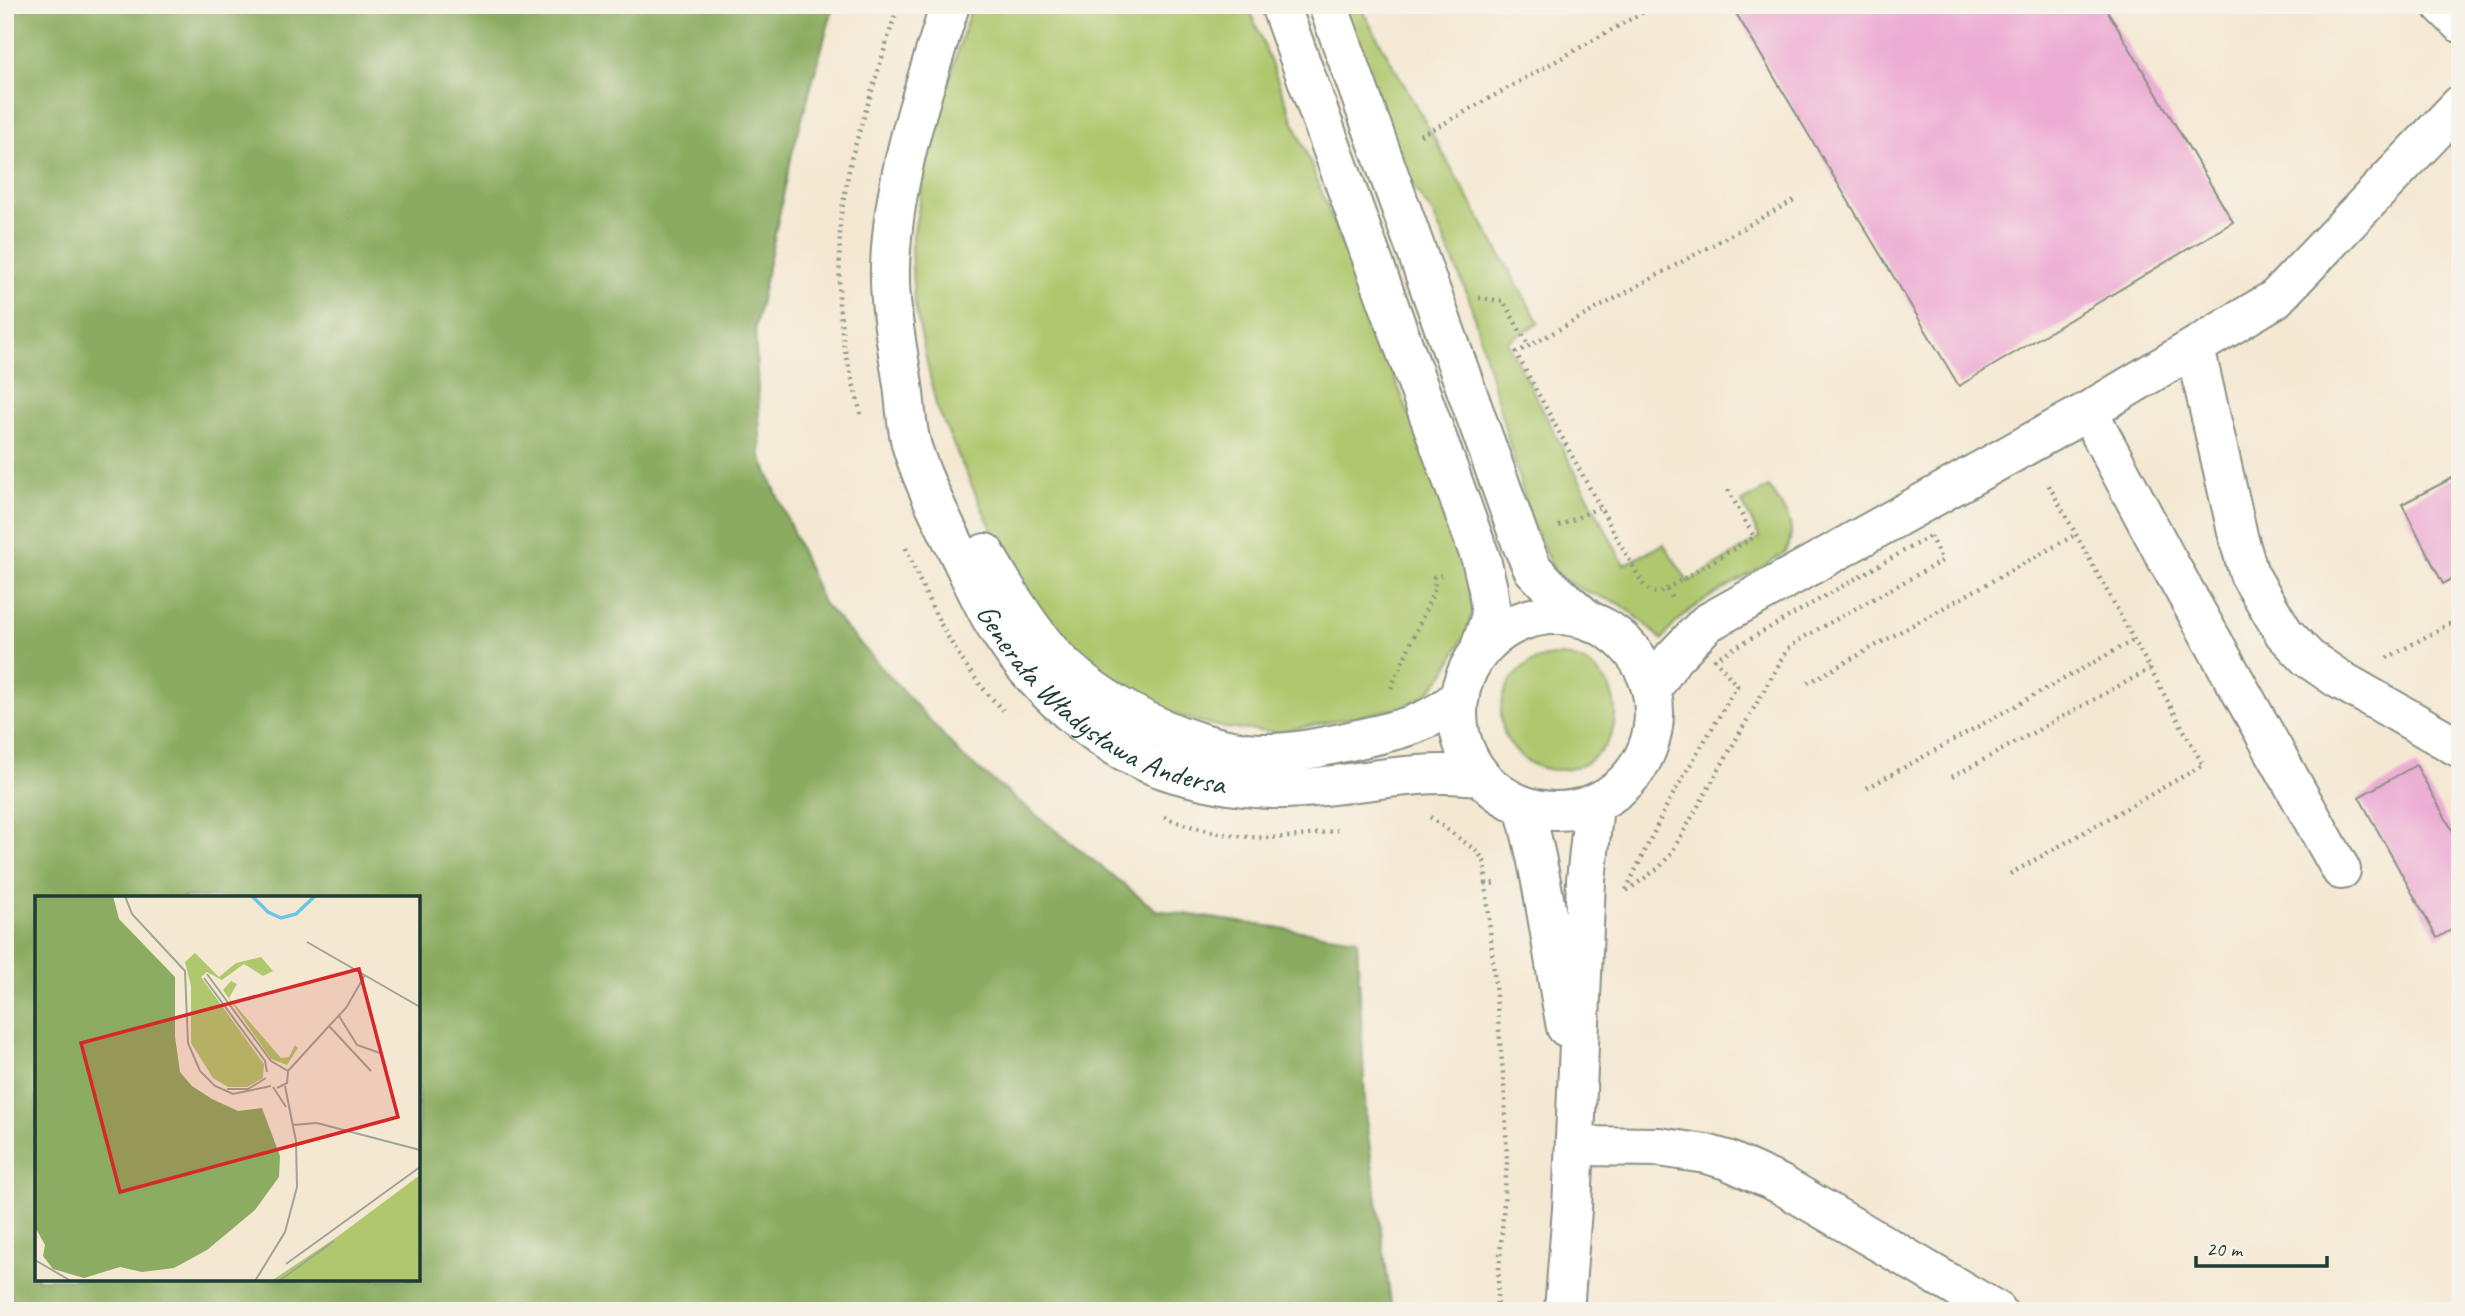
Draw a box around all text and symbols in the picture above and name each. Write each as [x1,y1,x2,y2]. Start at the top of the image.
street label: Generała Władysława Andersa [968,597,1231,803]
inset map [35,896,420,1281]
scale bar [2196,1225,2327,1269]
text: 20 m [2206,1236,2244,1262]

